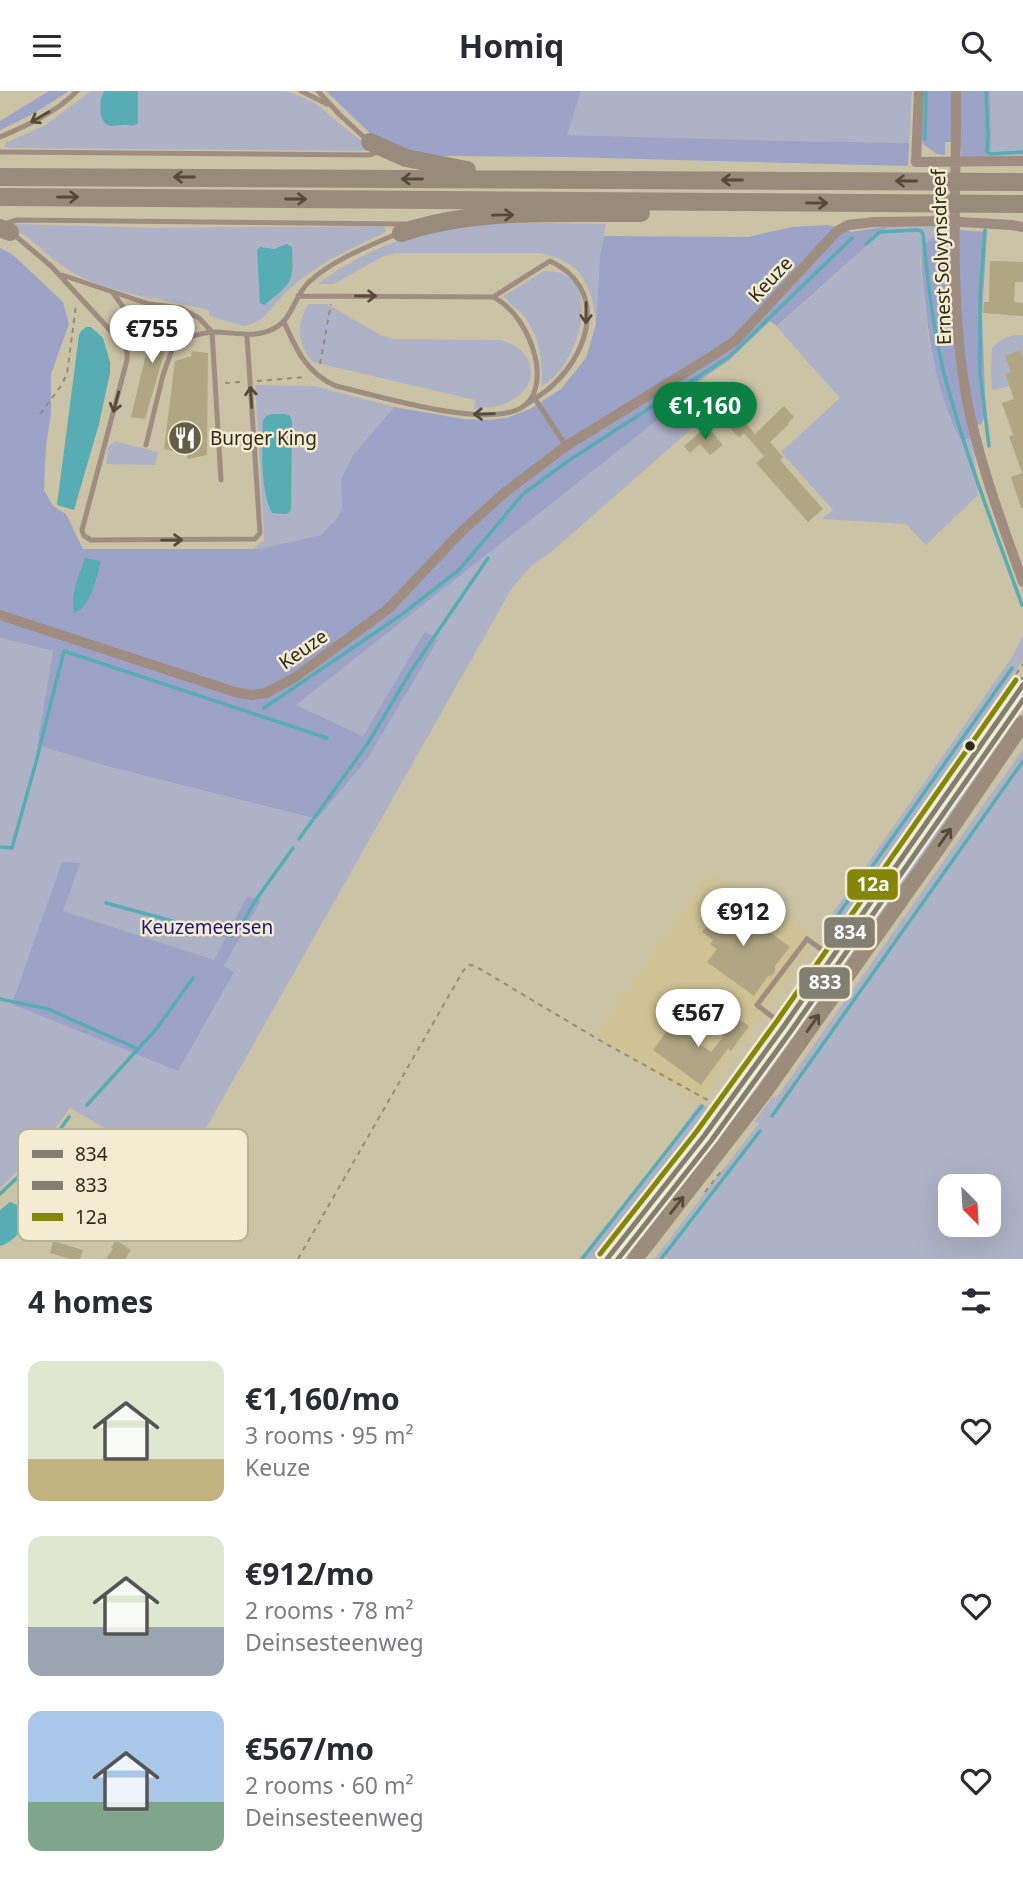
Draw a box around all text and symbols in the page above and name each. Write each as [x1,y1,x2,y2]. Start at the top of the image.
text: Homiq [459,24,564,67]
icon: menu [28,27,66,65]
icon: search [957,27,995,65]
one-way arrow [31,110,51,124]
street label: Ernest Solvynsdreef [925,167,957,345]
one-way arrow [173,170,196,184]
one-way arrow [400,172,423,185]
one-way arrow [721,173,744,187]
one-way arrow [895,174,918,188]
one-way arrow [56,190,79,204]
one-way arrow [284,192,307,206]
one-way arrow [805,196,828,209]
one-way arrow [492,208,515,222]
street label: Keuze [742,250,798,308]
one-way arrow [354,289,377,303]
one-way arrow [579,301,593,324]
pin: €755 [111,306,193,365]
text: €755 [126,312,178,344]
pin: €1,160 [648,383,762,442]
one-way arrow [244,386,257,408]
text: €1,160 [669,389,741,421]
one-way arrow [109,390,122,413]
one-way arrow [473,408,496,421]
restaurant icon: Burger King [166,419,204,457]
place label: Burger King [210,425,317,451]
one-way arrow [160,533,183,547]
street label: Keuze [273,623,333,675]
unlabelled marker [963,739,977,753]
one-way arrow [937,828,952,847]
line badge: 12a [846,868,899,901]
text: 12a [856,871,890,897]
pin: €912 [702,889,784,948]
text: €912 [717,895,769,927]
park label: Keuzemeersen [141,914,273,940]
line badge: 834 [823,916,876,949]
text: 834 [834,919,866,945]
line badge: 833 [798,966,851,1000]
text: 833 [809,969,841,995]
pin: €567 [657,989,739,1049]
text: €567 [672,996,724,1028]
one-way arrow [806,1014,820,1033]
legend [18,1129,248,1241]
text: 834 [75,1141,108,1167]
text: 833 [75,1172,108,1198]
north arrow [938,1174,1001,1237]
map controls [938,1174,1001,1237]
one-way arrow [669,1197,685,1215]
text: 12a [75,1204,107,1230]
text: 4 homes [28,1281,153,1322]
icon: filters [957,1282,995,1320]
text: €1,160/mo [245,1378,400,1419]
icon: home [84,1389,168,1473]
icon: heart [957,1412,995,1450]
text: 3 rooms · 95 m² [245,1419,414,1451]
text: Keuze [245,1451,310,1483]
text: €912/mo [245,1553,374,1594]
icon: home [84,1564,168,1648]
icon: heart [957,1587,995,1625]
text: 2 rooms · 78 m² [245,1594,414,1626]
text: Deinsesteenweg [245,1626,424,1658]
text: €567/mo [245,1728,374,1769]
icon: home [84,1739,168,1823]
icon: heart [957,1762,995,1800]
text: 2 rooms · 60 m² [245,1769,414,1801]
text: Deinsesteenweg [245,1801,424,1833]

